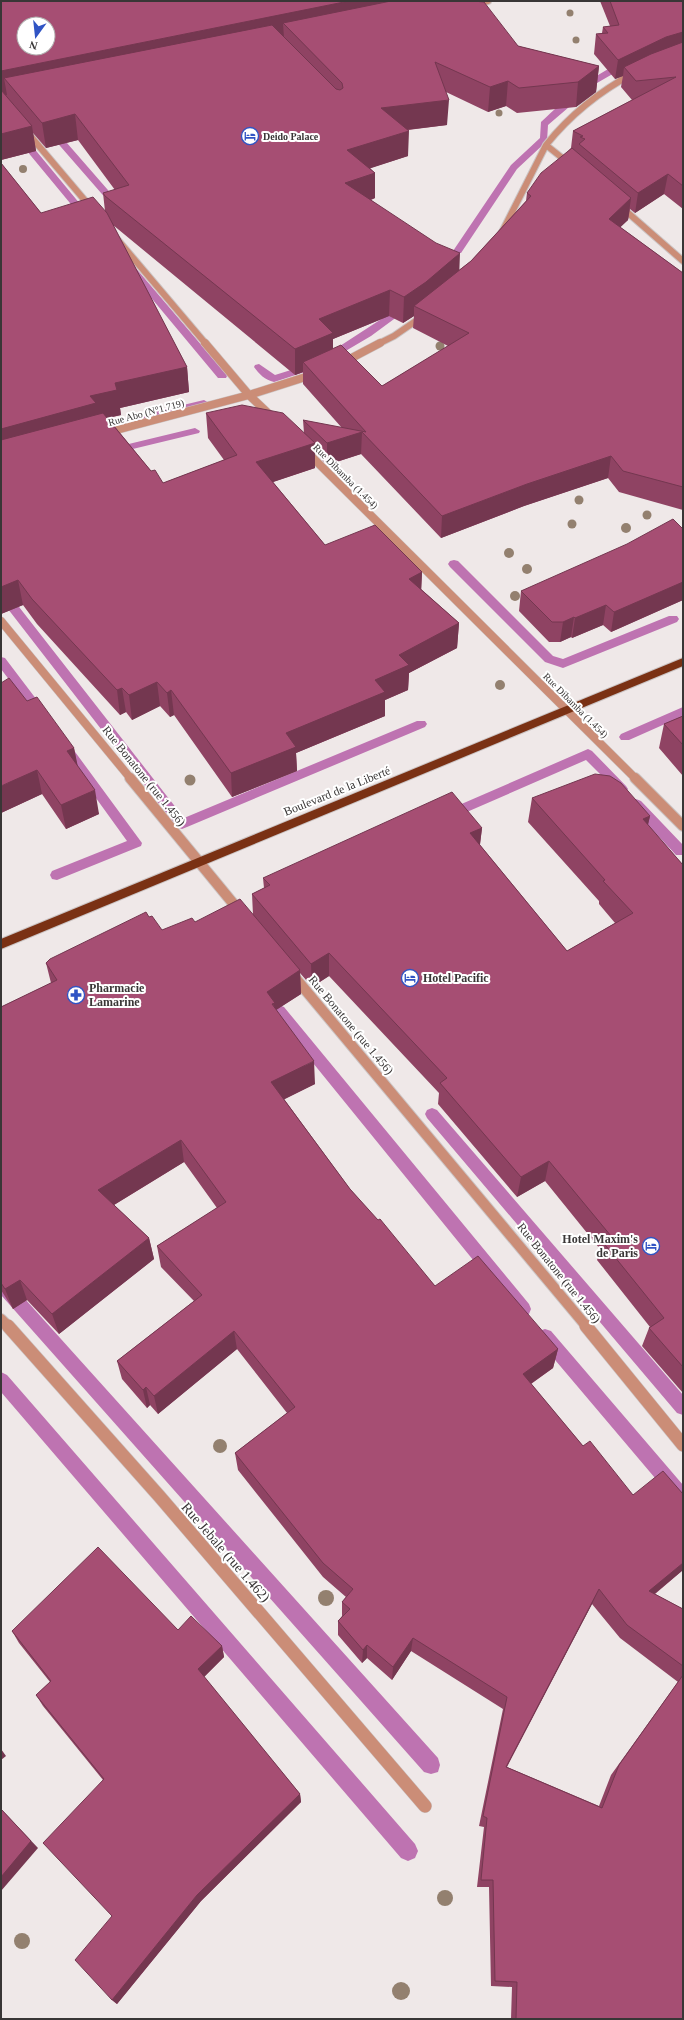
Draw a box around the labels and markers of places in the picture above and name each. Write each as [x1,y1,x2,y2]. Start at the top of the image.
hotel icon: Deido Palace [240,126,260,146]
place label: Deido Palace [263,131,319,142]
hotel icon: Hotel Pacific [400,968,420,988]
place label: Hotel Pacific [423,971,489,985]
place label: Pharmacie Lamarine [89,981,145,1009]
pharmacy icon: Pharmacie Lamarine [66,985,86,1005]
place label: Hotel Maxim's de Paris [562,1232,638,1260]
hotel icon: Hotel Maxim's de Paris [641,1236,661,1256]

